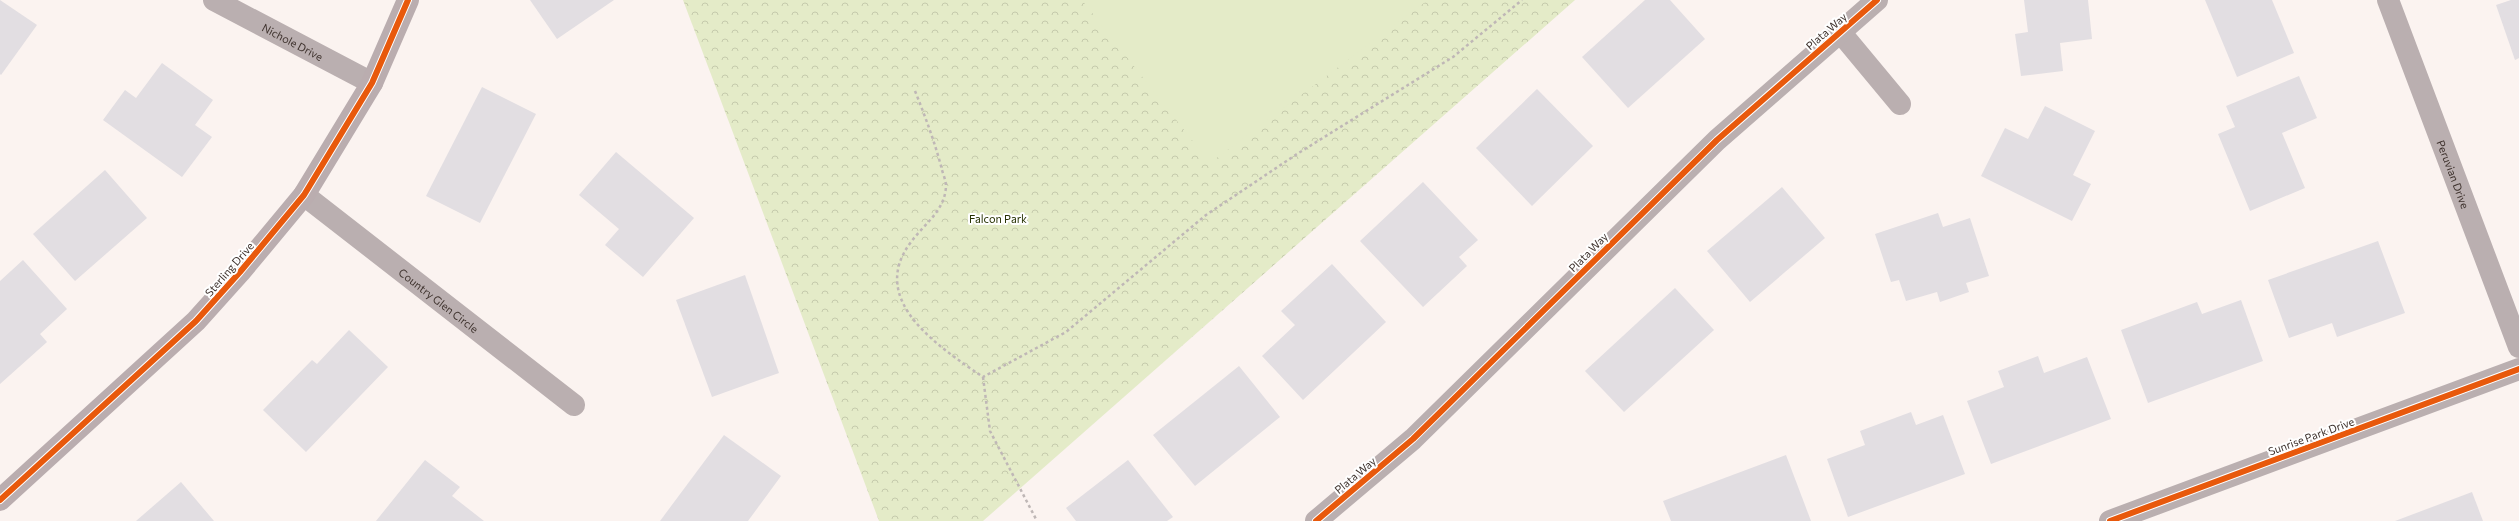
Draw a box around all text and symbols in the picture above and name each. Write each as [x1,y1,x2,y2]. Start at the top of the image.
street label: Plata Way [1803,10,1849,52]
street label: Nichole Drive [260,20,326,63]
street label: Peruvian Drive [2435,138,2473,210]
park label: Falcon Park [969,212,1027,225]
street label: Plata Way [1566,230,1610,274]
street label: Sterling Drive [202,239,256,299]
street label: Country Glen Circle [397,265,481,335]
street label: Sunrise Park Drive [2266,414,2356,458]
street label: Plata Way [1332,454,1378,496]

